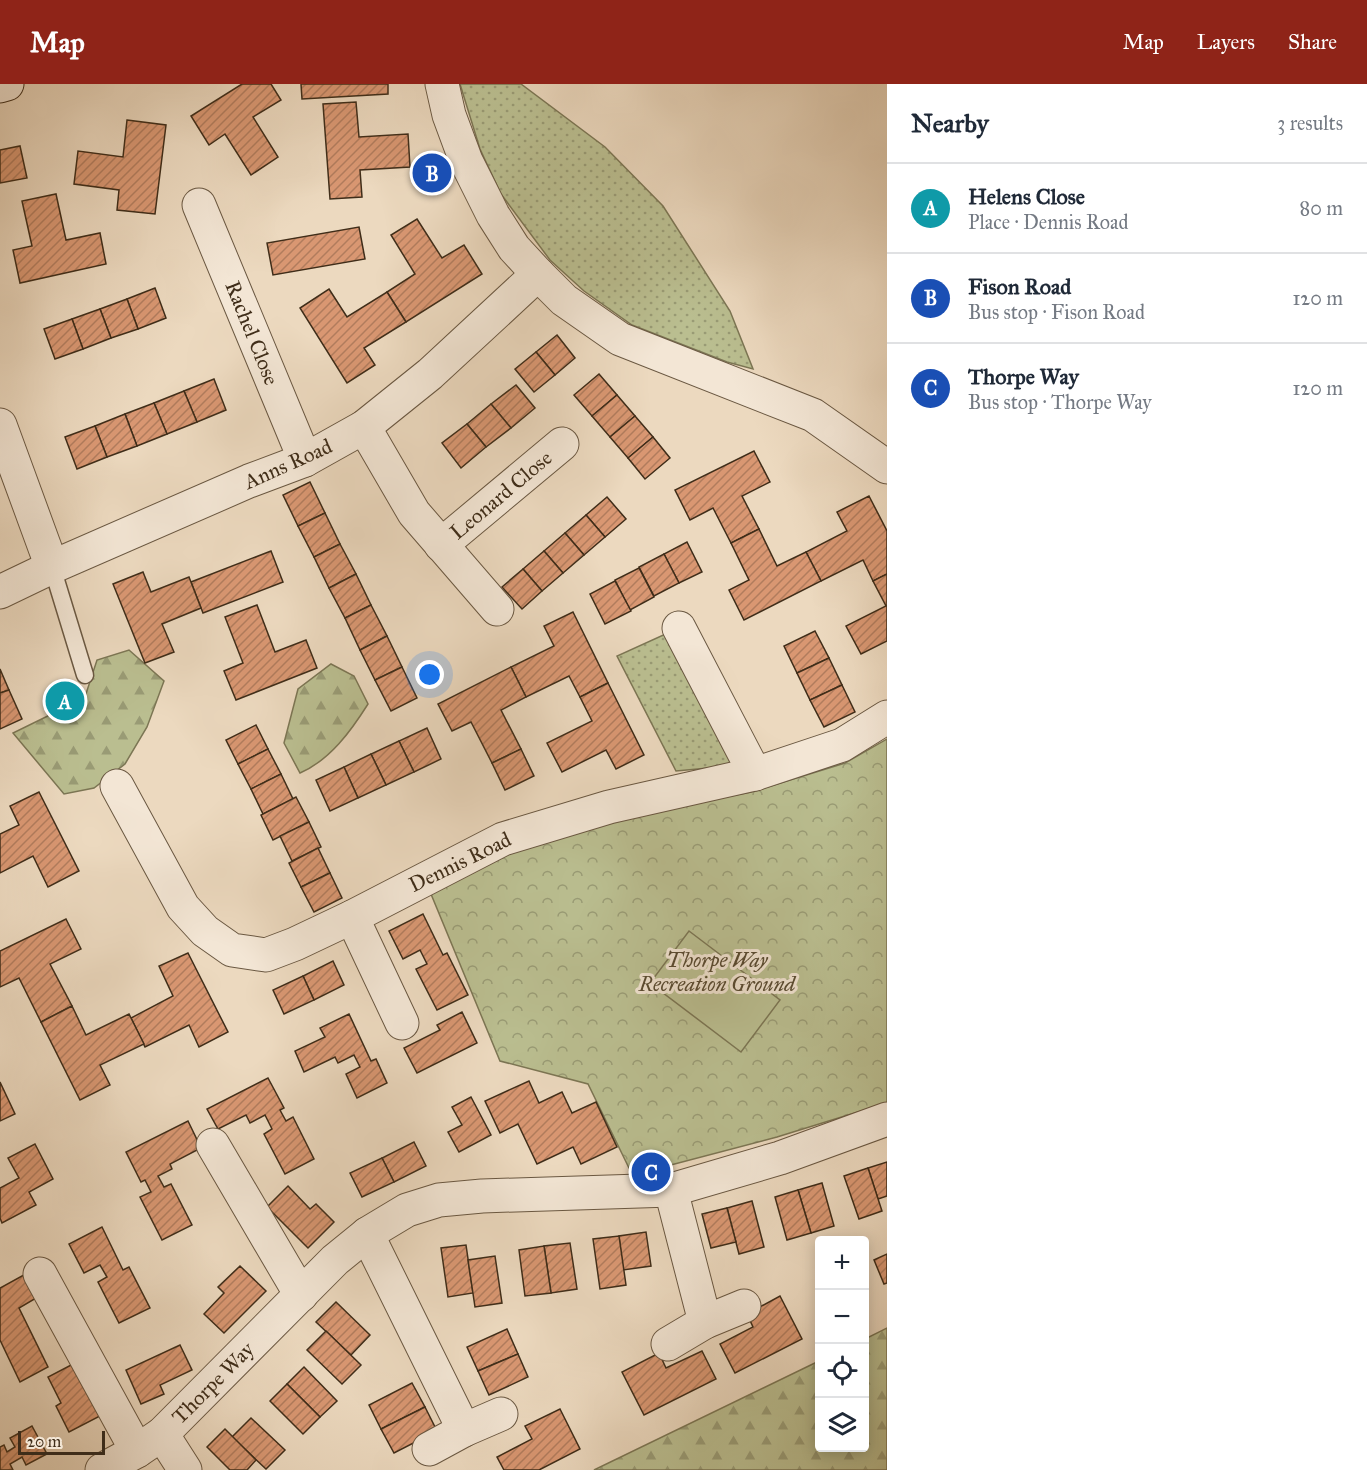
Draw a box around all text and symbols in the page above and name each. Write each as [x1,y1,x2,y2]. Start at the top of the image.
text: Map [30,25,85,60]
text: Map [1123,29,1164,55]
text: Layers [1197,29,1255,55]
text: Share [1288,29,1337,55]
text: Nearby [911,107,989,139]
text: 3 results [1277,111,1343,135]
pin: B [412,150,452,196]
text: Helens Close [968,183,1085,210]
text: A [924,196,937,220]
text: 80 m [1300,196,1343,220]
text: Place · Dennis Road [968,210,1129,234]
text: Fison Road [968,273,1071,300]
street label: Rachel Close [219,277,285,389]
text: B [924,286,937,310]
text: 120 m [1292,286,1343,310]
text: Bus stop · Fison Road [968,300,1145,324]
text: Thorpe Way [968,363,1079,390]
text: C [924,376,937,400]
text: 120 m [1292,376,1343,400]
text: Bus stop · Thorpe Way [968,390,1152,414]
street label: Anns Road [239,433,337,495]
street label: Leonard Close [445,445,557,545]
your location [415,660,444,689]
pin: A [46,678,84,724]
street label: Dennis Road [405,826,516,898]
park label: Thorpe Way Recreation Ground [638,947,797,997]
pin: C [632,1150,670,1194]
map controls [815,1236,869,1452]
button: + [815,1236,869,1290]
button: − [815,1290,869,1344]
street label: Thorpe Way [166,1336,260,1430]
button: locate [815,1344,869,1398]
button: layers [815,1398,869,1452]
scale bar [18,1428,105,1456]
text: 20 m [27,1432,61,1451]

